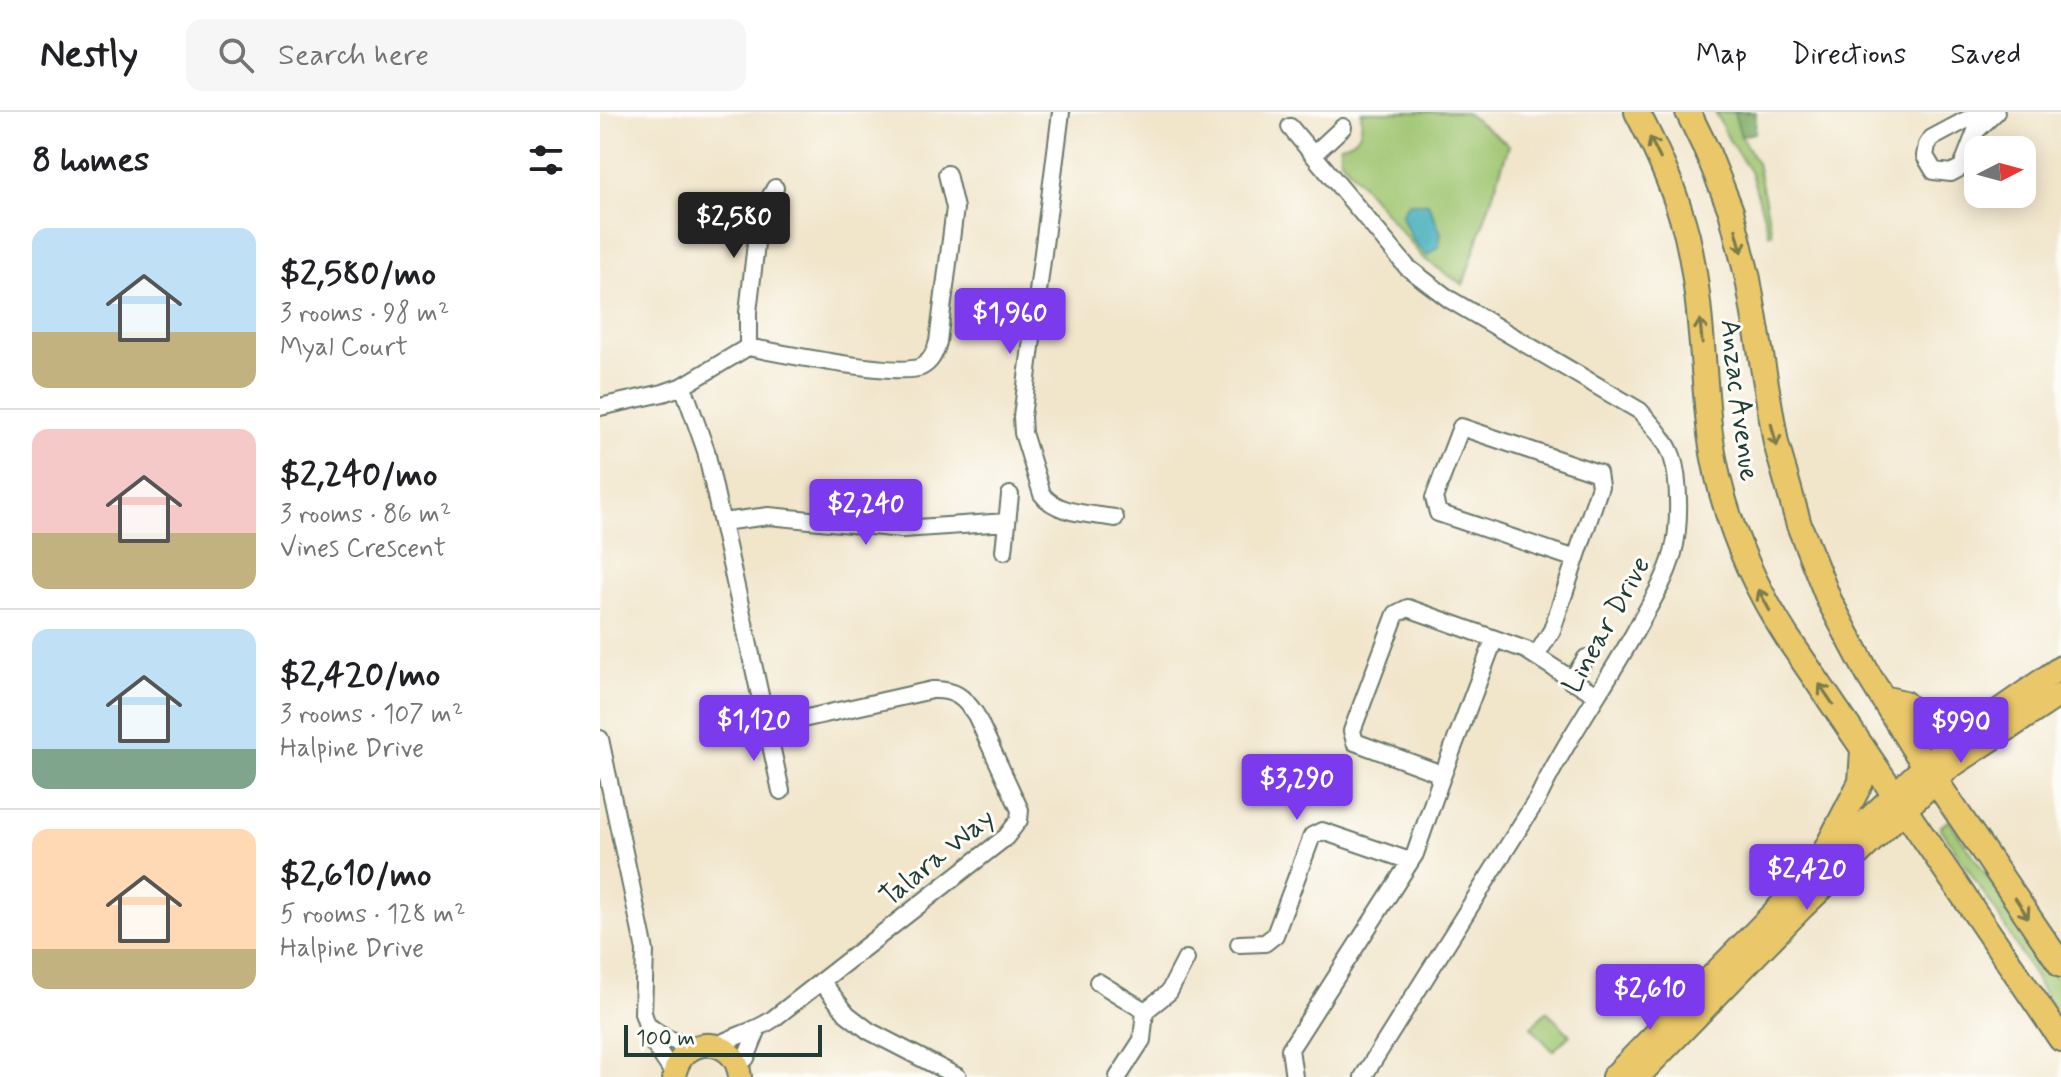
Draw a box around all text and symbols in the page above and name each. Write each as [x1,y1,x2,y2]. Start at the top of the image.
search box [186,19,746,91]
text: Nestly [40,31,138,80]
icon: search [214,33,258,77]
text: Search here [278,36,429,75]
text: Map [1696,37,1747,74]
text: Directions [1791,37,1906,74]
text: Saved [1950,37,2021,74]
one-way arrow [1647,136,1662,160]
north arrow [1964,136,2036,208]
map controls [1964,136,2036,208]
text: 8 homes [32,138,149,183]
icon: filters [524,138,568,182]
pin: $2,580 [669,192,799,260]
text: $2,580 [696,201,772,235]
one-way arrow [1733,228,1748,254]
text: $2,580/mo [280,252,436,297]
icon: home [96,260,192,356]
pin: $1,960 [945,288,1075,356]
text: 3 rooms · 98 m² [280,297,449,331]
text: $1,960 [973,297,1047,331]
street label: Anzac Avenue [1710,317,1767,483]
one-way arrow [1693,318,1708,345]
text: Myal Court [280,331,408,365]
one-way arrow [1767,422,1782,448]
text: $2,240/mo [280,453,437,498]
icon: home [96,461,192,557]
pin: $2,240 [801,479,931,547]
text: $2,240 [827,488,905,522]
text: 3 rooms · 86 m² [280,498,451,532]
text: Vines Crescent [280,532,446,566]
street label: Linear Drive [1554,550,1660,700]
one-way arrow [1756,589,1772,612]
text: $2,420/mo [280,653,440,698]
icon: home [96,661,192,757]
one-way arrow [1818,684,1834,706]
pin: $1,120 [689,695,819,763]
pin: $990 [1914,697,2008,765]
text: 3 rooms · 107 m² [280,698,463,732]
text: $1,120 [717,704,791,738]
text: $990 [1931,706,1991,740]
text: Halpine Drive [280,732,424,766]
pin: $3,290 [1232,754,1362,822]
text: $3,290 [1260,763,1334,797]
street label: Talara Way [872,800,1003,916]
pin: $2,420 [1742,844,1872,912]
text: $2,610/mo [280,853,431,898]
text: $2,420 [1767,853,1847,887]
icon: home [96,861,192,957]
one-way arrow [2014,896,2030,918]
text: 5 rooms · 128 m² [280,898,465,932]
text: Halpine Drive [280,932,424,966]
pin: $2,610 [1585,964,1715,1032]
text: $2,610 [1614,973,1686,1007]
scale bar [624,1021,822,1057]
text: 100 m [636,1025,695,1053]

